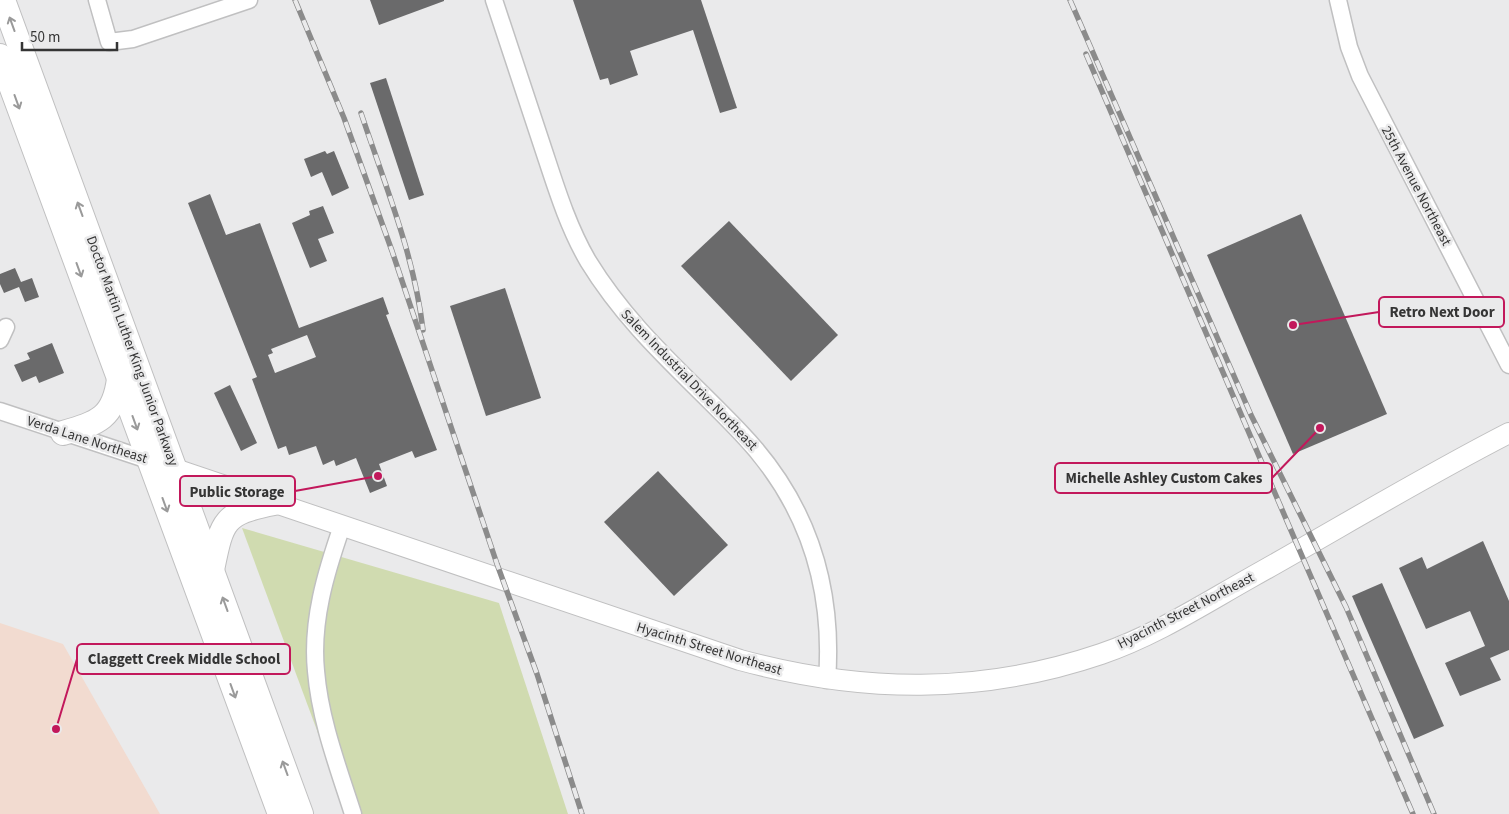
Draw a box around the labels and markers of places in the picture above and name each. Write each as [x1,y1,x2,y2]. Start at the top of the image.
callout: Retro Next Door [1379,297,1504,327]
callout: Michelle Ashley Custom Cakes [1055,463,1272,493]
callout: Public Storage [180,476,295,506]
callout: Claggett Creek Middle School [77,644,290,674]

